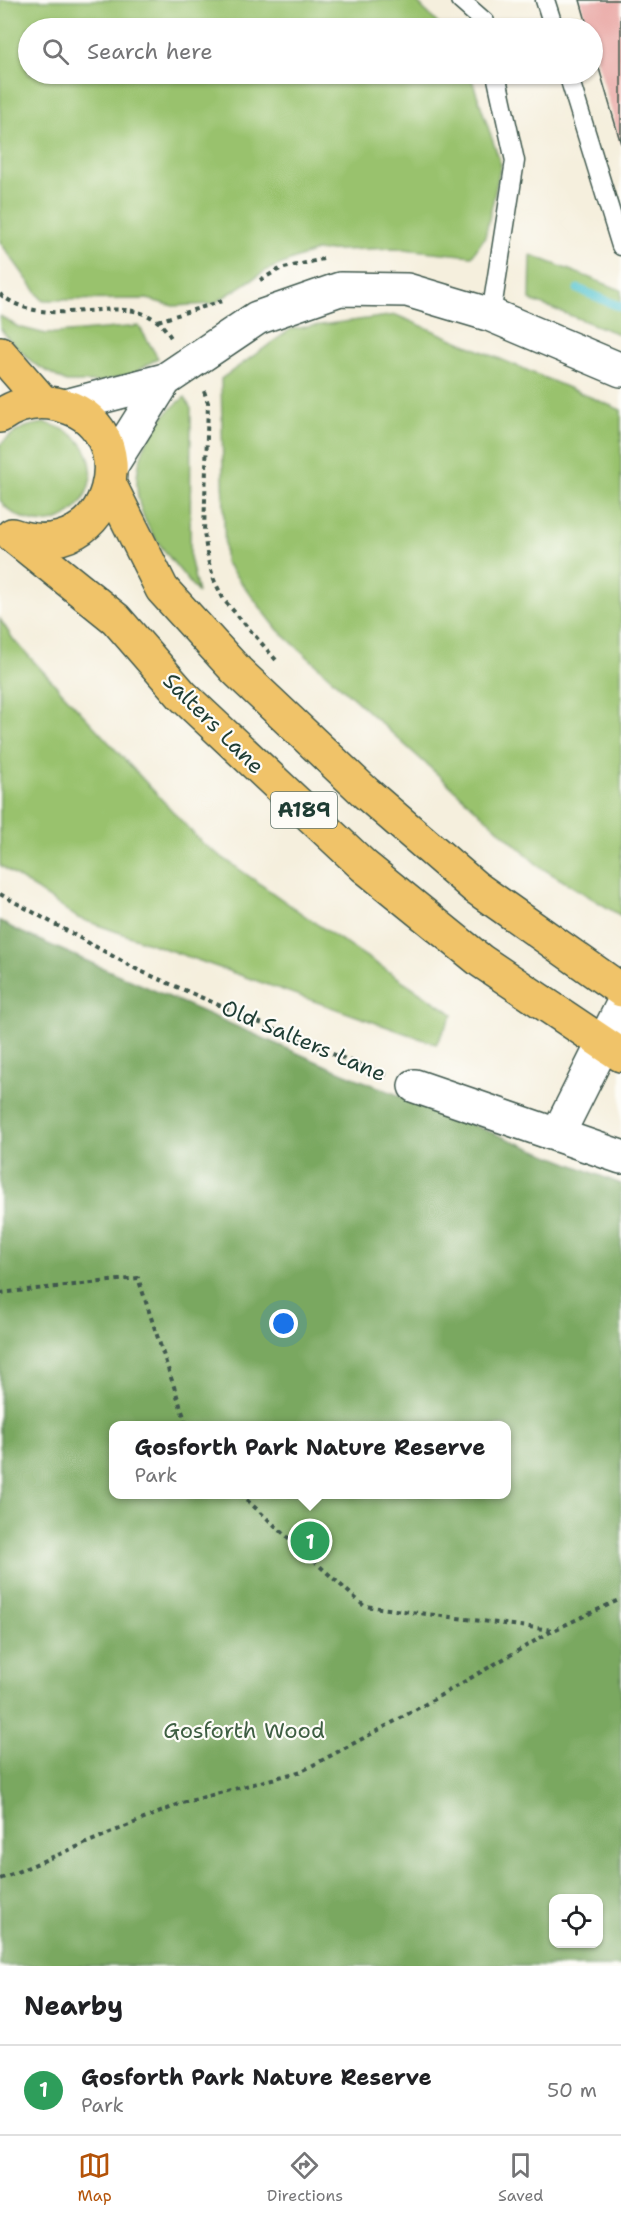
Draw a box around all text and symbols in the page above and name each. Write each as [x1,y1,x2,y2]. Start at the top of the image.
search box [18,18,603,84]
icon: search [39,35,72,68]
text: Search here [87,37,213,66]
street label: Salters Lane [157,666,271,780]
road number: A189 [271,792,337,828]
street label: Old Salters Lane [217,993,390,1088]
your location [269,1309,298,1338]
popup [109,1421,511,1499]
text: Gosforth Park Nature Reserve [135,1433,485,1462]
text: Park [135,1462,178,1488]
pin: 1 [290,1518,330,1564]
park label: Gosforth Wood [163,1716,325,1745]
map controls [549,1894,603,1948]
button: locate [549,1894,603,1948]
text: Nearby [24,1988,123,2023]
text: Gosforth Park Nature Reserve [81,2063,432,2092]
text: 1 [39,2077,48,2103]
text: 50 m [547,2077,597,2103]
text: Park [81,2092,124,2118]
tab: Map [78,2149,112,2206]
tab: Directions [267,2149,343,2206]
tab: Saved [498,2149,544,2206]

